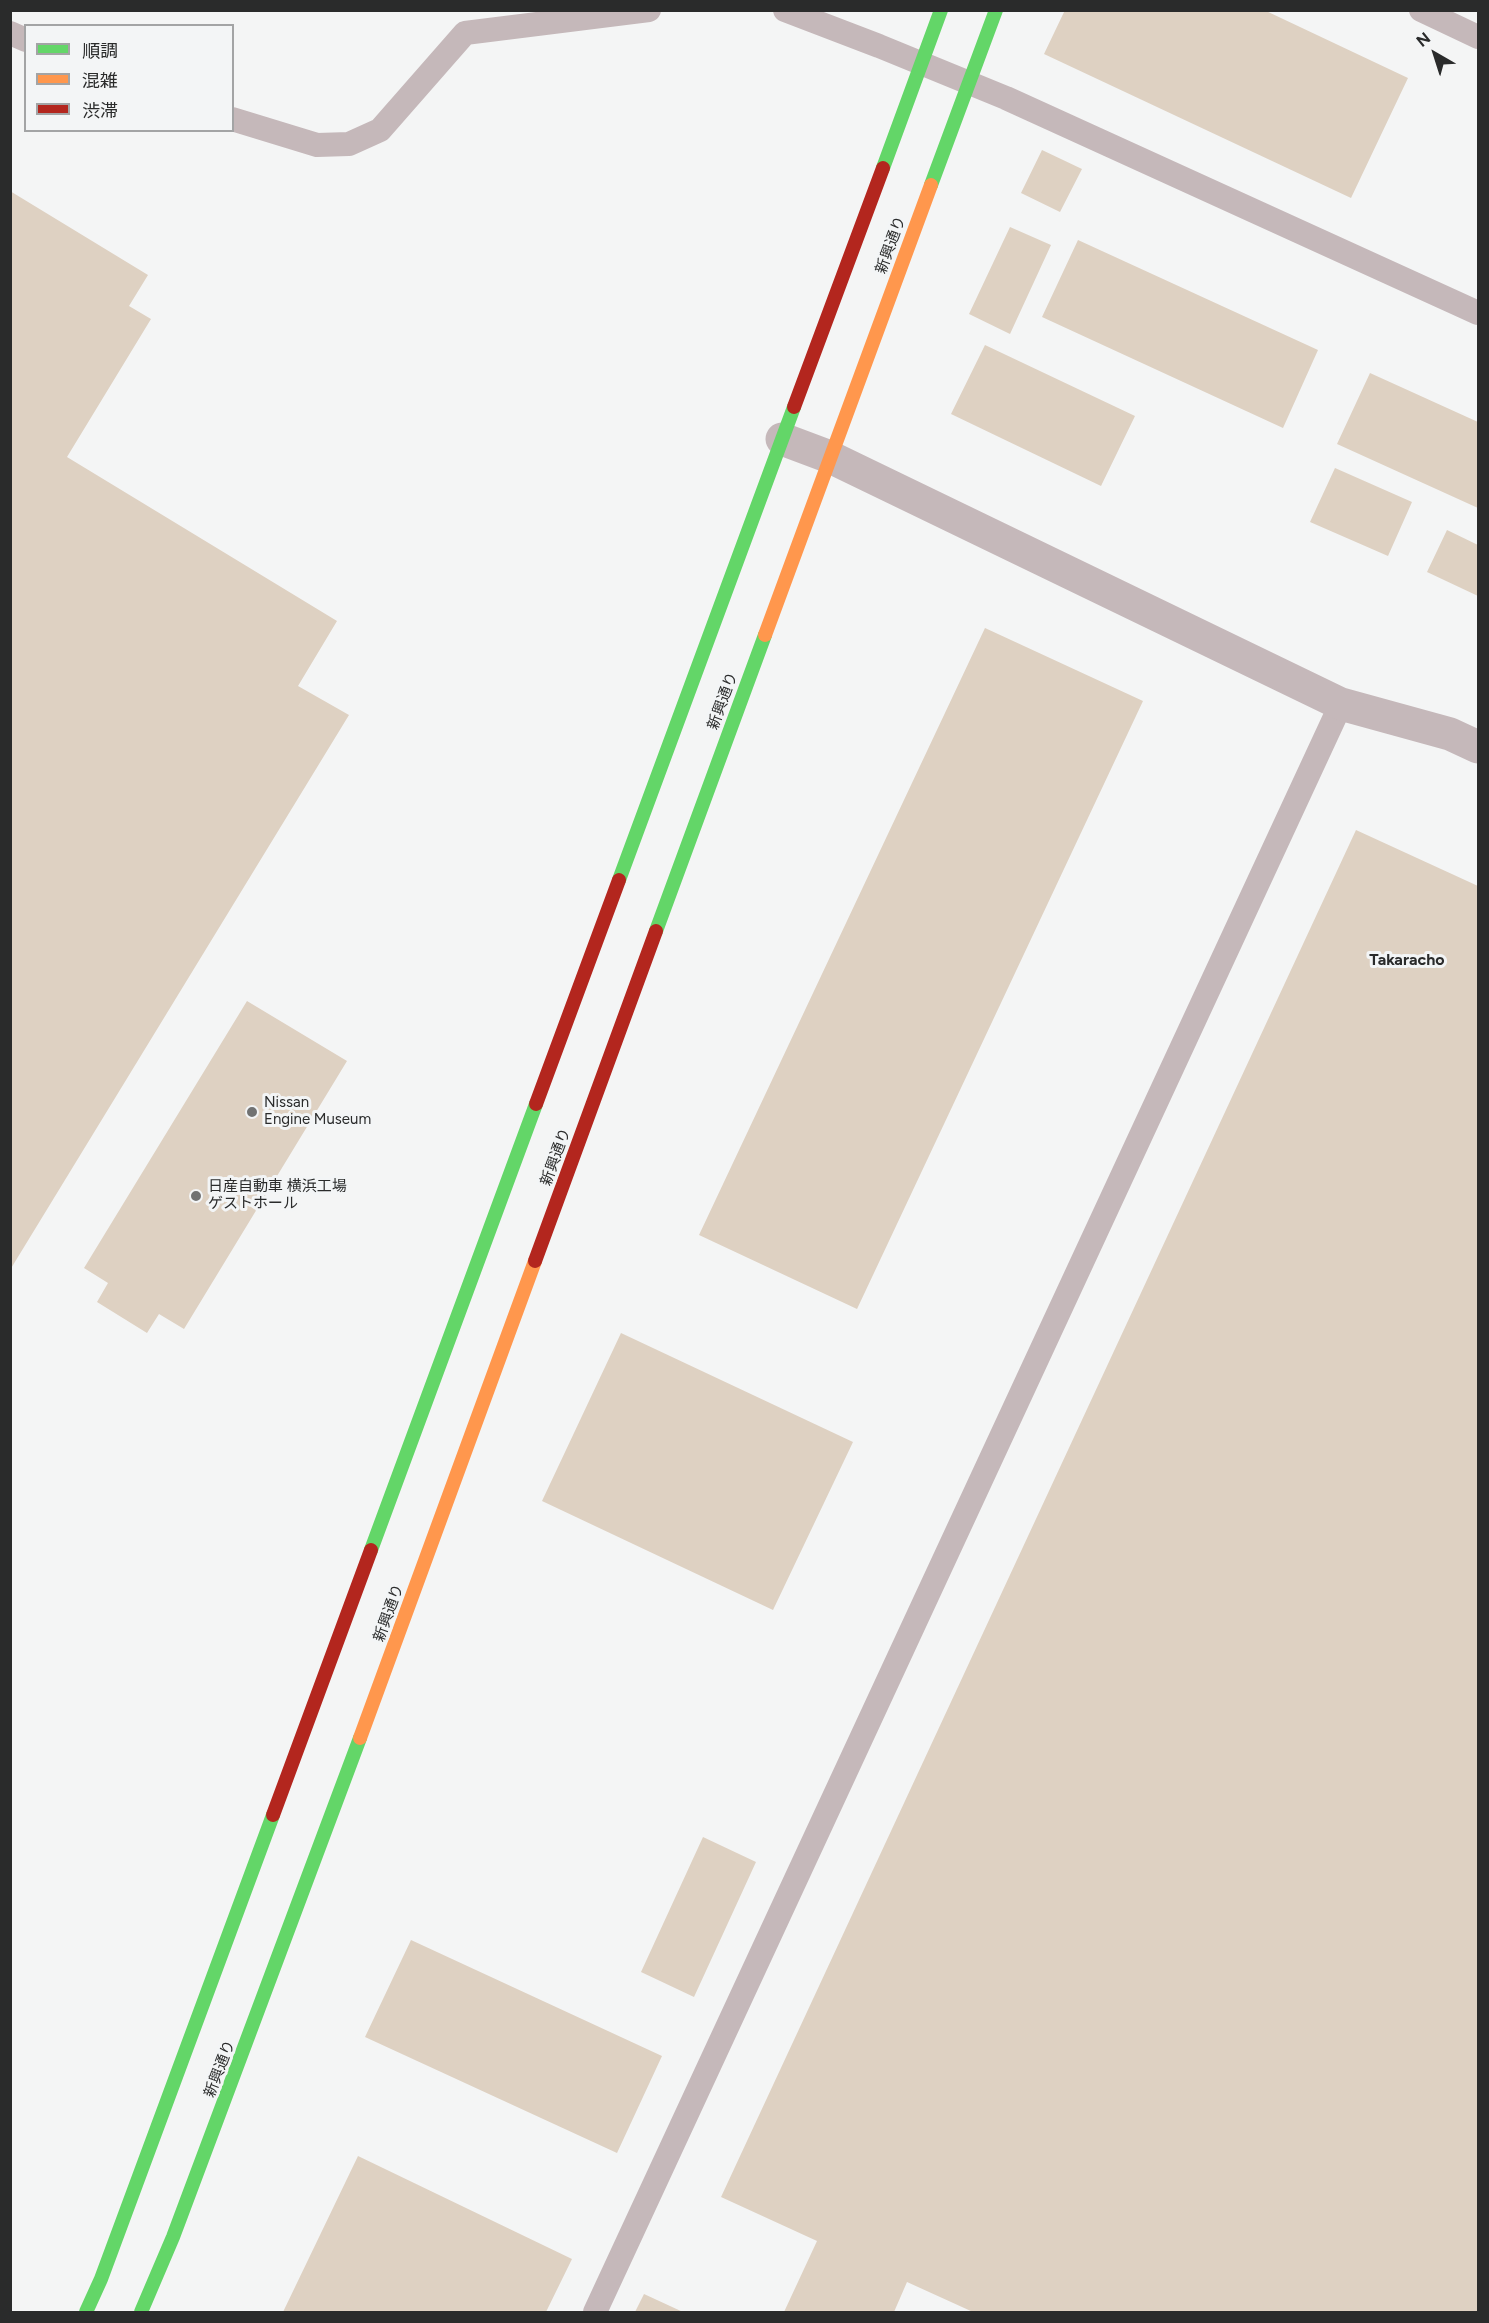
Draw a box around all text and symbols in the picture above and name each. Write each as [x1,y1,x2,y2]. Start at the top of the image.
legend [24,24,234,132]
north arrow [1405,24,1465,84]
text: N [1413,28,1434,51]
text: 順調 [82,40,118,62]
text: 混雑 [82,70,118,92]
text: 渋滞 [82,100,118,122]
street label: 新興通り [872,214,910,276]
street label: 新興通り [704,670,742,732]
district label: Takaracho [1369,950,1445,970]
place label: Nissan Engine Museum [264,1094,371,1129]
marker: Nissan Engine Museum [245,1105,259,1119]
street label: 新興通り [537,1126,575,1188]
place label: 日産自動車 横浜工場 ゲストホール [208,1178,347,1213]
marker: 日産自動車 横浜工場 ゲストホール [189,1189,203,1203]
street label: 新興通り [370,1582,408,1644]
street label: 新興通り [201,2038,239,2100]

